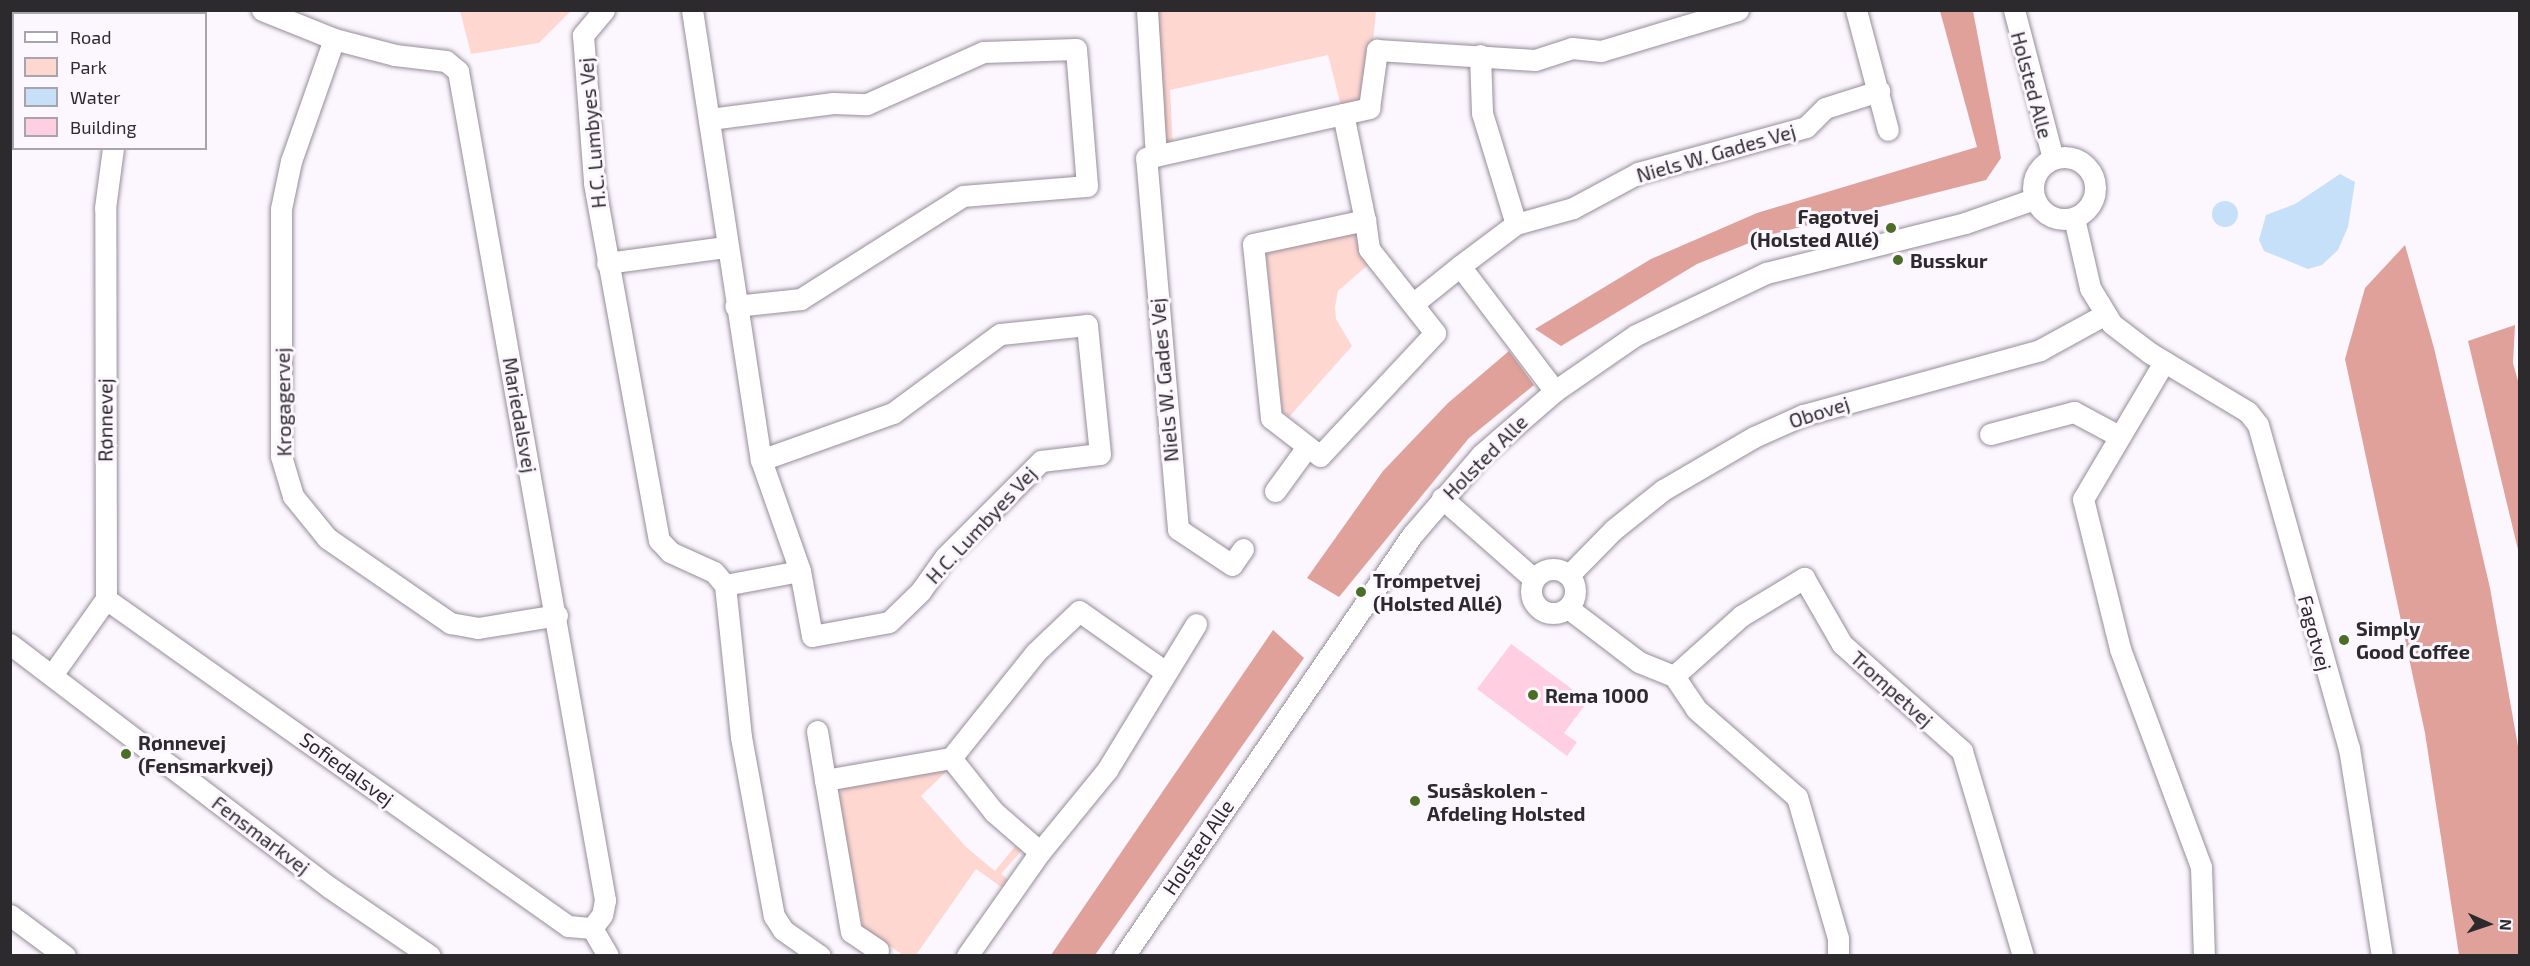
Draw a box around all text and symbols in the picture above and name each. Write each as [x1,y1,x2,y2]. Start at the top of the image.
legend [12,12,207,150]
text: Road [70,26,111,48]
street label: Holsted Alle [2006,29,2058,141]
text: Park [70,56,107,78]
street label: H.C. Lumbyes Vej [573,56,611,210]
text: Water [70,86,120,108]
text: Building [70,116,137,138]
street label: Niels W. Gades Vej [1633,119,1799,187]
place label: Fagotvej (Holsted Allé) [1749,204,1879,251]
marker: Fagotvej (Holsted Allé) [1884,221,1898,235]
place label: Busskur [1910,248,1987,272]
marker: Busskur [1891,253,1905,267]
street label: Niels W. Gades Vej [1145,297,1183,463]
street label: Krogagervej [270,347,296,457]
street label: Mariedalsvej [498,355,542,475]
street label: Rønnevej [93,378,117,462]
street label: Obovej [1786,391,1852,433]
street label: Holsted Alle [1438,410,1532,504]
street label: H.C. Lumbyes Vej [920,461,1042,589]
place label: Trompetvej (Holsted Allé) [1373,568,1503,615]
marker: Trompetvej (Holsted Allé) [1354,585,1368,599]
street label: Fagotvej [2293,592,2337,674]
place label: Simply Good Coffee [2356,616,2470,663]
marker: Simply Good Coffee [2337,633,2351,647]
street label: Trompetvej [1846,646,1938,732]
place label: Rema 1000 [1545,683,1649,707]
marker: Rema 1000 [1526,688,1540,702]
street label: Sofiedalsvej [295,727,399,811]
place label: Rønnevej (Fensmarkvej) [138,730,273,777]
marker: Rønnevej (Fensmarkvej) [119,747,133,761]
place label: Susåskolen - Afdeling Holsted [1427,778,1585,825]
street label: Fensmarkvej [207,791,315,879]
marker: Susåskolen - Afdeling Holsted [1408,794,1422,808]
street label: Holsted Alle [1157,795,1239,899]
north arrow [2458,894,2518,954]
text: N [2497,919,2516,931]

